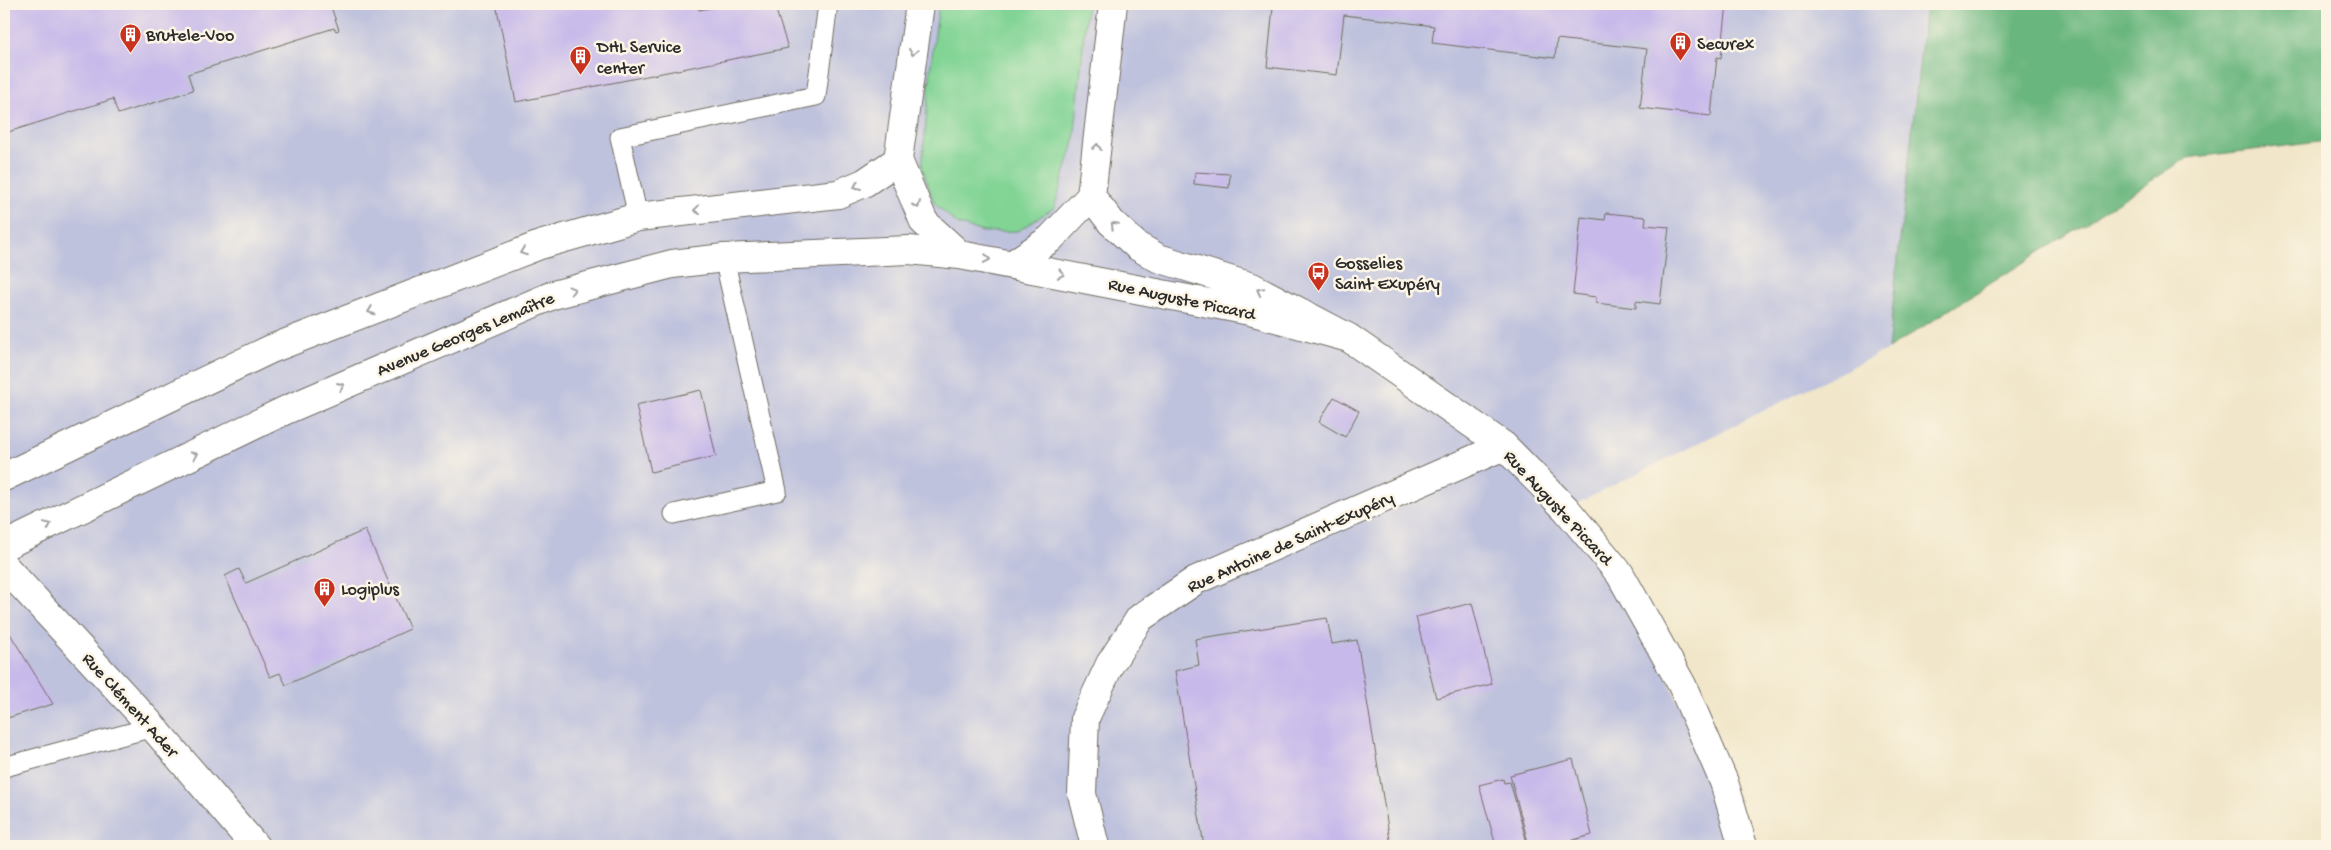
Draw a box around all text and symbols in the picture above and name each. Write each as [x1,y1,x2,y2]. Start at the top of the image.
building icon: Brutele-Voo [118,22,142,53]
place label: Brutele-Voo [145,26,234,47]
building icon: Securex [1669,31,1693,62]
place label: Securex [1697,35,1755,56]
place label: DHL Service center [596,38,682,80]
building icon: DHL Service center [569,44,593,75]
one-way arrow [908,48,919,56]
one-way arrow [1091,143,1102,151]
one-way arrow [853,180,862,190]
one-way arrow [911,200,922,209]
one-way arrow [693,204,701,215]
one-way arrow [1111,221,1120,230]
one-way arrow [519,246,527,256]
one-way arrow [982,254,991,264]
place label: Gosselies Saint Exupéry [1335,254,1440,296]
bus stop icon: Gosselies Saint Exupéry [1307,260,1331,291]
one-way arrow [1056,268,1065,278]
street label: Rue Auguste Piccard [1106,275,1258,327]
one-way arrow [567,285,575,295]
one-way arrow [1256,287,1265,297]
street label: Avenue Georges Lemaître [374,288,559,382]
one-way arrow [367,304,376,315]
one-way arrow [336,382,345,393]
street label: Rue Auguste Piccard [1498,447,1617,572]
one-way arrow [189,450,198,461]
street label: Rue Antoine de Saint-Exupéry [1185,488,1398,598]
one-way arrow [43,521,52,531]
building icon: Logiplus [313,576,337,607]
place label: Logiplus [341,580,400,601]
street label: Rue Clément Ader [77,649,183,764]

